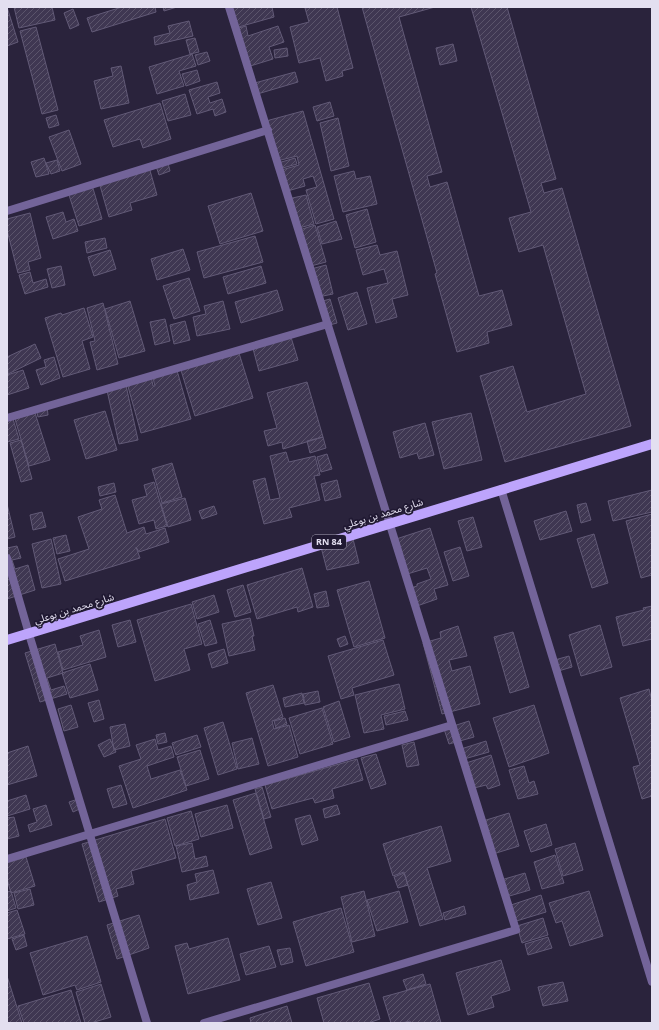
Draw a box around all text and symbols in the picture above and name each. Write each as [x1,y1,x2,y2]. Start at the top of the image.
street label: شارع محمد بن بوعلي [341,494,425,533]
road number: RN 84 [312,535,346,549]
street label: شارع محمد بن بوعلي [32,589,116,628]

